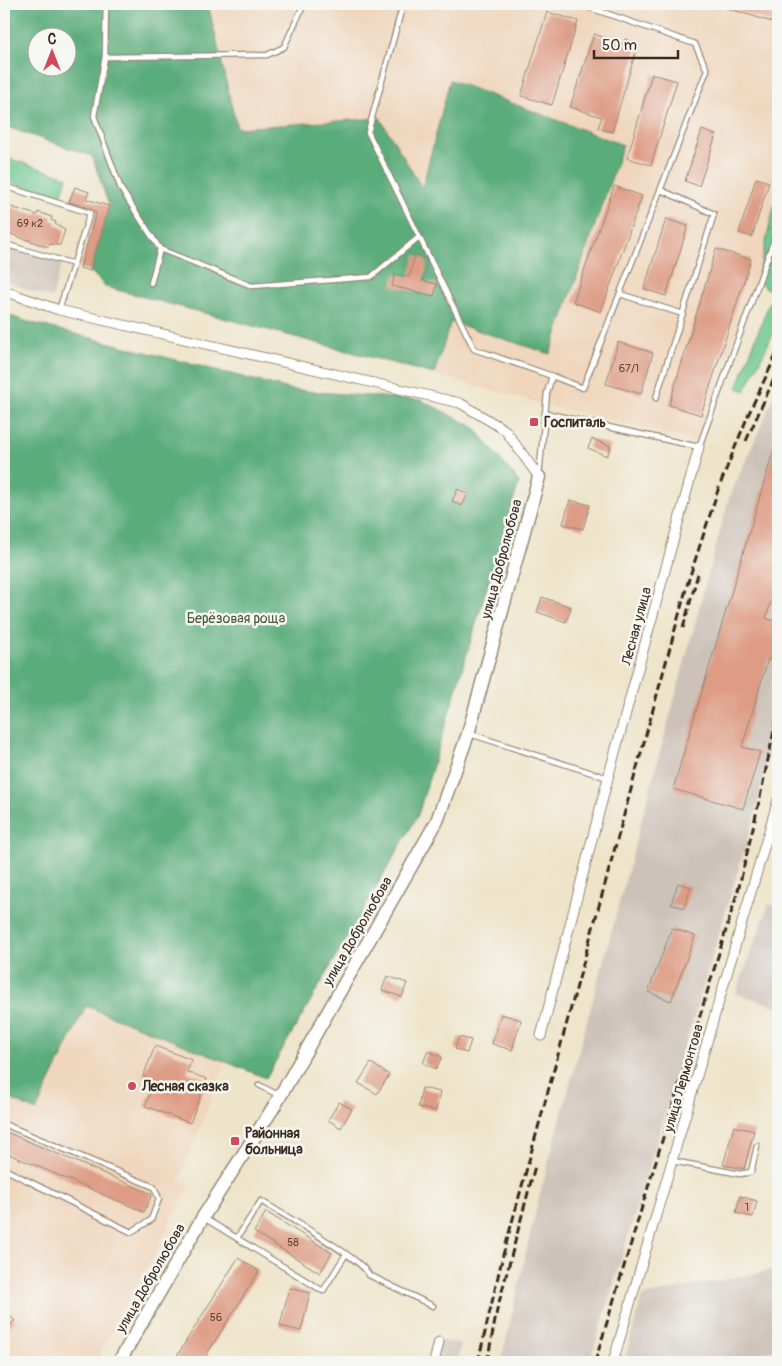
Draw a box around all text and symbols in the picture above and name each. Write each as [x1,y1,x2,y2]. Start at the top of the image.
north arrow [28,28,78,78]
scale bar [594,28,678,60]
text: С [48,31,57,48]
text: 50 m [602,36,637,55]
house number: 69 к2 [17,217,43,230]
house number: 67/1 [619,362,639,375]
place label: Госпиталь [544,414,606,431]
marker: Госпиталь [528,416,540,428]
street label: улица Добролюбова [477,497,526,622]
street label: Лесная улица [618,585,655,668]
park label: Берёзовая роща [187,610,285,627]
street label: улица Добролюбова [319,874,396,990]
street label: улица Лермонтова [660,1022,707,1135]
place label: Лесная сказка [141,1078,229,1095]
marker: Лесная сказка [126,1080,138,1092]
place label: Районная больница [245,1125,303,1158]
marker: Районная больница [229,1135,241,1147]
house number: 1 [745,1201,749,1214]
street label: улица Добролюбова [112,1221,189,1337]
house number: 58 [287,1236,299,1249]
house number: 56 [210,1311,222,1324]

